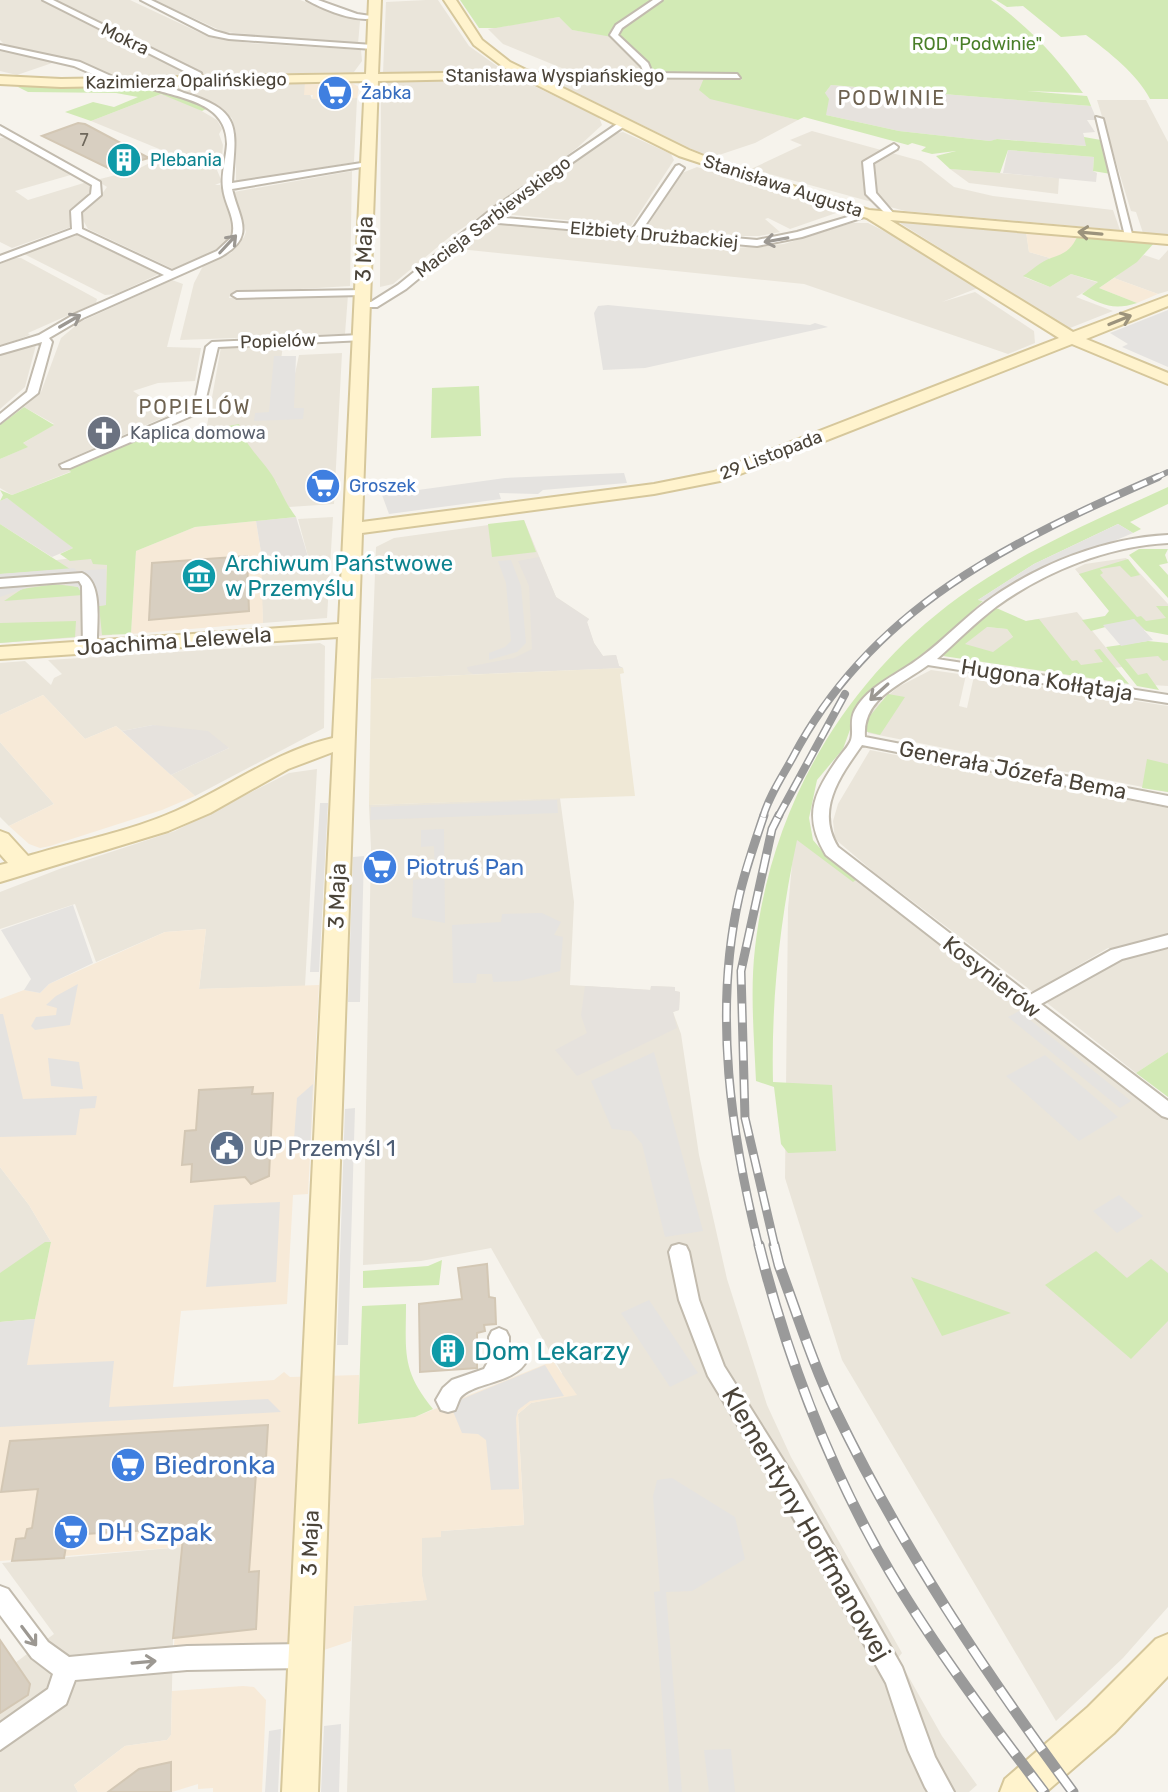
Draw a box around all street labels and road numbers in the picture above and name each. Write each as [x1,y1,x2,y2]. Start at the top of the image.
street label: Mokra [97,18,153,60]
street label: Stanisława Wyspiańskiego [446,65,664,87]
street label: Kazimierza Opalińskiego [85,68,287,94]
street label: Stanisława Augusta [701,150,865,222]
street label: Macieja Sarbiewskiego [411,151,575,283]
street label: 3 Maja [349,215,379,283]
street label: Elżbiety Drużbackiej [569,217,739,253]
street label: Popielów [240,329,316,353]
street label: 29 Listopada [717,425,825,485]
street label: Joachima Lelewela [75,621,273,661]
street label: Hugona Kołłątaja [959,653,1135,707]
street label: Generała Józefa Bema [897,735,1129,805]
street label: 3 Maja [322,862,352,930]
street label: Kosynierów [937,930,1047,1024]
street label: Klementyny Hoffmanowej [715,1382,897,1666]
street label: 3 Maja [295,1509,325,1577]

